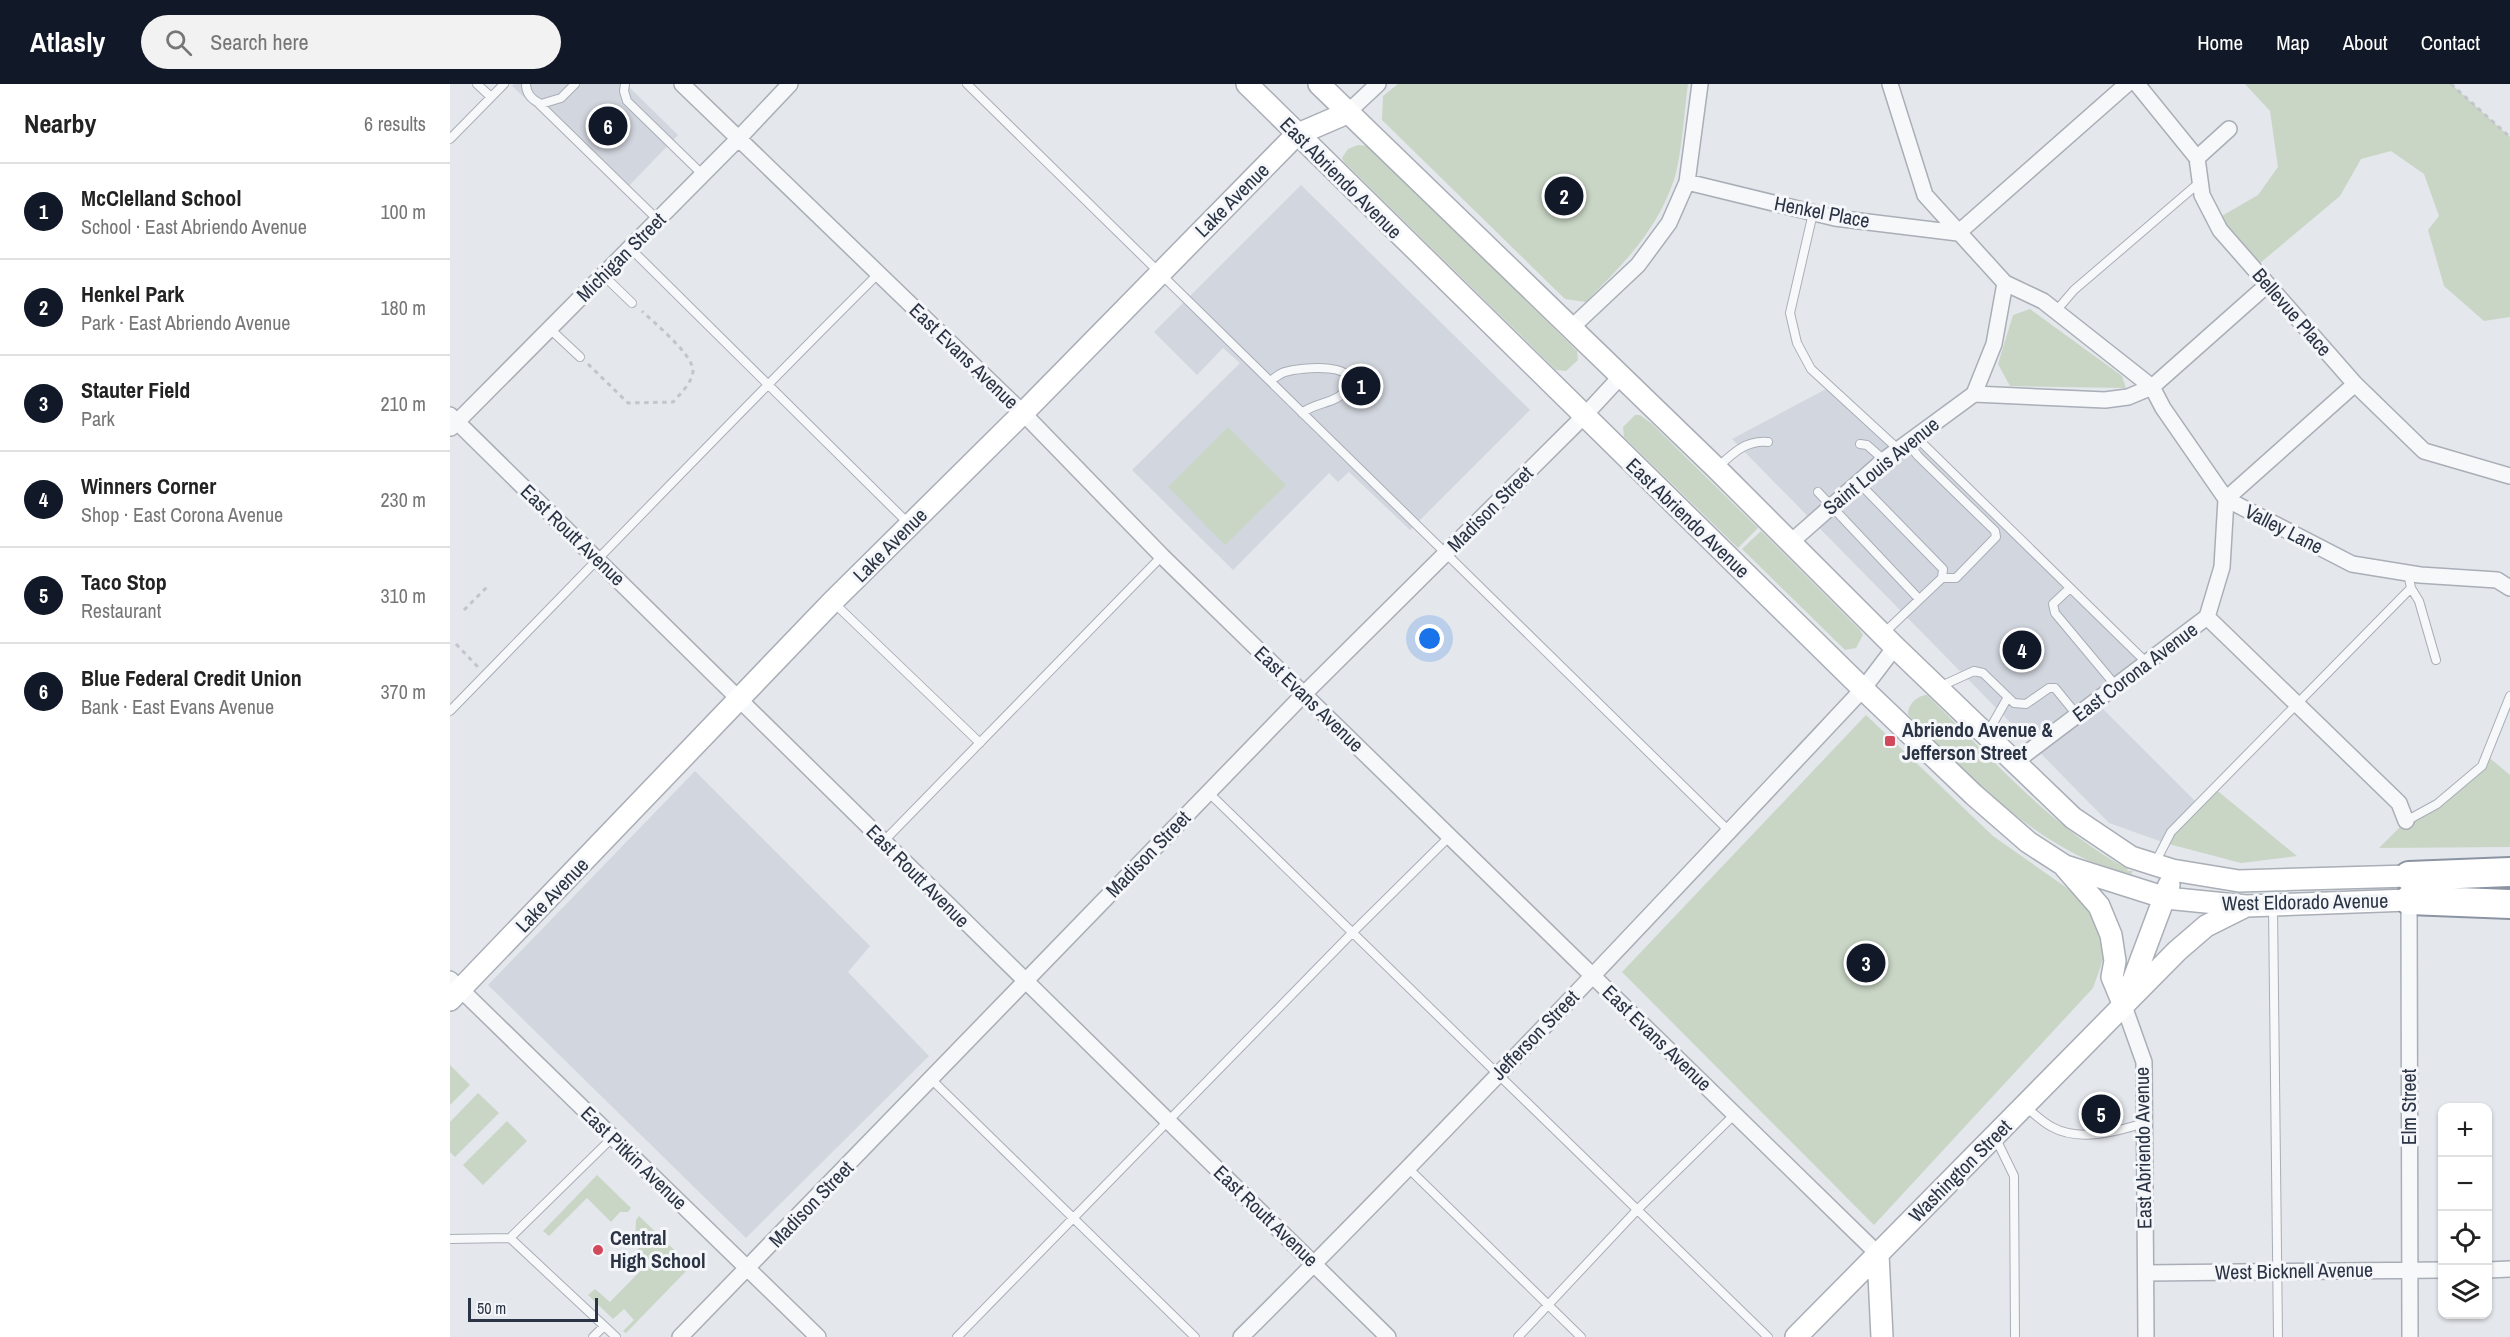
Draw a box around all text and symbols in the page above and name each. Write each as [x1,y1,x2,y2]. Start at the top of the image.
search box [141,15,561,69]
text: Atlasly [30,23,105,61]
icon: search [162,26,195,59]
text: Search here [210,27,309,57]
text: Home [2197,28,2243,57]
text: Map [2276,28,2310,57]
text: About [2343,28,2388,57]
text: Contact [2421,28,2480,57]
pin: 6 [588,104,628,148]
text: Nearby [24,106,96,141]
text: 6 results [364,110,426,137]
street label: East Abriendo Avenue [1275,111,1408,244]
street label: Lake Avenue [1189,157,1275,243]
pin: 2 [1544,174,1584,218]
text: McClelland School [81,183,241,213]
street label: Henkel Place [1772,189,1872,234]
text: 1 [39,198,48,225]
text: 100 m [380,198,426,225]
street label: Michigan Street [570,206,671,307]
text: School · East Abriendo Avenue [81,213,307,240]
street label: Bellevue Place [2247,262,2338,361]
text: Henkel Park [81,279,184,309]
text: 2 [39,294,48,321]
text: 180 m [380,294,426,321]
street label: East Evans Avenue [904,297,1025,415]
text: Park · East Abriendo Avenue [81,309,290,336]
pin: 1 [1342,364,1380,408]
text: Stauter Field [81,375,190,405]
text: 3 [39,390,48,417]
text: 210 m [380,390,426,417]
text: Park [81,405,115,432]
street label: Saint Louis Avenue [1817,410,1944,521]
street label: East Abriendo Avenue [1621,452,1756,584]
street label: Madison Street [1441,459,1539,558]
text: Winners Corner [81,471,216,501]
street label: East Routt Avenue [515,478,631,591]
text: 4 [39,486,48,513]
text: 230 m [380,486,426,513]
street label: Valley Lane [2240,497,2328,560]
text: Shop · East Corona Avenue [81,501,283,528]
street label: Lake Avenue [847,502,933,588]
text: Taco Stop [81,567,167,597]
text: 5 [39,582,48,609]
text: 310 m [380,582,426,609]
text: Restaurant [81,597,161,624]
street label: East Corona Avenue [2067,616,2203,728]
your location [1415,624,1444,653]
pin: 4 [2002,628,2042,672]
street label: East Evans Avenue [1249,640,1370,758]
text: Blue Federal Credit Union [81,663,302,693]
text: 6 [39,678,48,705]
text: 370 m [380,678,426,705]
text: Bank · East Evans Avenue [81,693,274,720]
place label: Abriendo Avenue & Jefferson Street [1902,716,2053,766]
marker: Abriendo Avenue & Jefferson Street [1883,734,1897,748]
street label: Madison Street [1099,804,1196,903]
street label: East Routt Avenue [861,818,976,933]
street label: Lake Avenue [509,851,594,938]
street label: West Eldorado Avenue [2222,887,2388,916]
pin: 3 [1846,940,1886,986]
street label: East Evans Avenue [1597,979,1718,1097]
street label: Jefferson Street [1485,983,1585,1086]
street label: East Abriendo Avenue [2128,1067,2157,1229]
street label: Elm Street [2395,1068,2422,1145]
pin: 5 [2082,1092,2120,1136]
street label: East Pitkin Avenue [575,1100,693,1215]
map controls [2438,1103,2492,1319]
button: + [2438,1103,2492,1157]
street label: Washington Street [1902,1113,2017,1228]
street label: Madison Street [762,1154,859,1253]
button: − [2438,1157,2492,1211]
street label: East Routt Avenue [1208,1159,1324,1272]
button: locate [2438,1211,2492,1265]
place label: Central High School [610,1224,706,1274]
marker: Central High School [591,1243,605,1257]
street label: West Bicknell Avenue [2215,1256,2373,1285]
button: layers [2438,1265,2492,1319]
scale bar [468,1295,598,1322]
text: 50 m [477,1297,506,1319]

